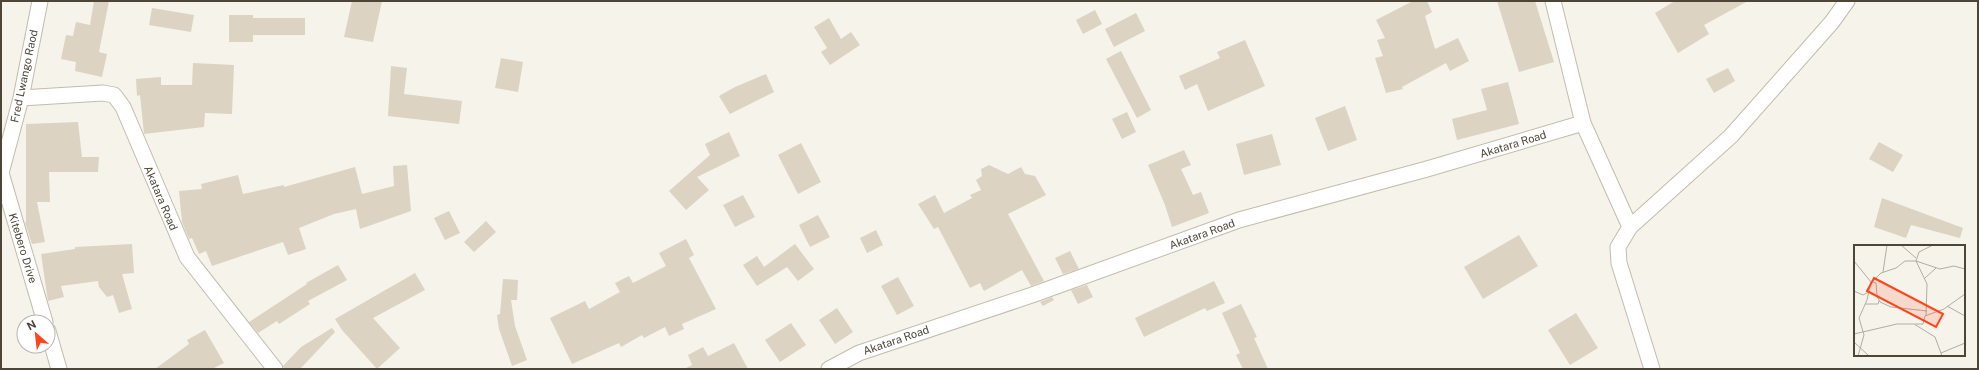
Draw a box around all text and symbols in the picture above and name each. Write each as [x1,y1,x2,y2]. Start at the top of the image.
street label: Fred Lwango Raod [8,28,40,124]
street label: Akatara Road [1478,128,1548,160]
street label: Akatara Road [142,164,180,232]
street label: Kitebero Drive [7,211,39,285]
street label: Akatara Road [1168,217,1236,251]
inset map [1854,245,1965,356]
north arrow [16,314,56,354]
text: N [25,318,38,332]
street label: Akatara Road [861,323,931,357]

